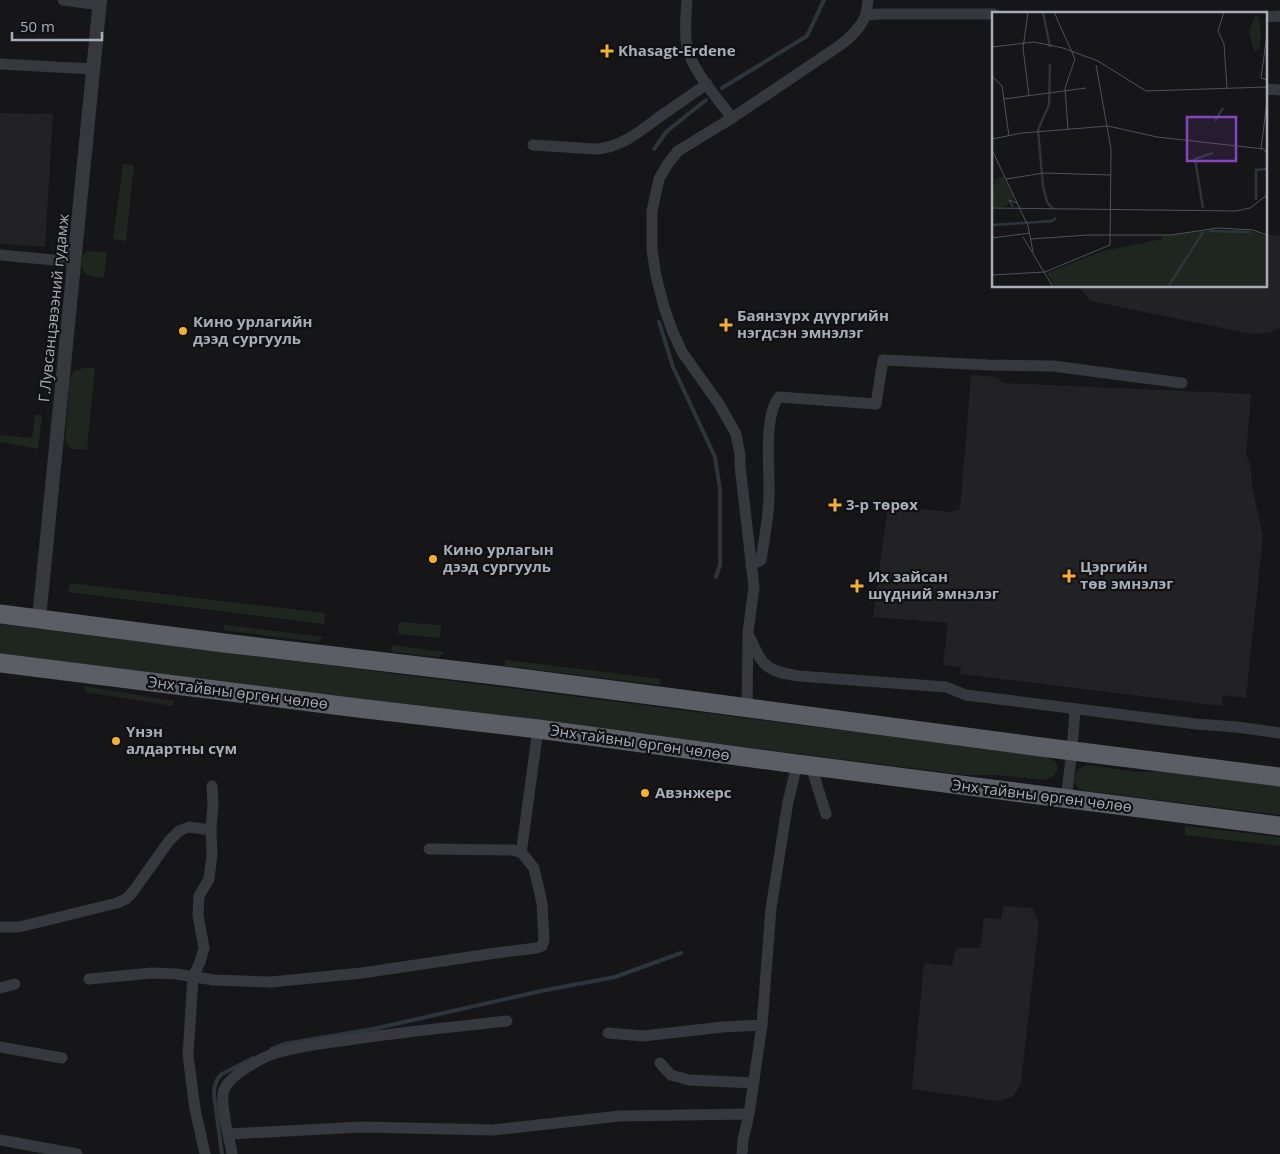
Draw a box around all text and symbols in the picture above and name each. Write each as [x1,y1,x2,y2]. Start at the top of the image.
scale bar [12,10,102,42]
inset map [992,12,1268,288]
text: 50 m [20,16,55,36]
place label: Khasagt-Erdene [618,40,736,60]
marker: Khasagt-Erdene [600,44,614,58]
street label: Г.Лувсанцэвээний гудамж [33,213,73,403]
place label: Баянзүрх дүүргийн нэгдсэн эмнэлэг [737,305,889,342]
place label: Кино урлагийн дээд сургууль [193,311,312,348]
marker: Баянзүрх дүүргийн нэгдсэн эмнэлэг [719,318,733,332]
marker: Кино урлагийн дээд сургууль [177,325,189,337]
place label: 3-р төрөх [846,494,918,514]
marker: 3-р төрөх [828,498,842,512]
place label: Кино урлагын дээд сургууль [443,539,554,576]
marker: Кино урлагын дээд сургууль [427,553,439,565]
place label: Цэргийн төв эмнэлэг [1080,556,1173,593]
place label: Их зайсан шүдний эмнэлэг [868,566,999,603]
marker: Цэргийн төв эмнэлэг [1062,569,1076,583]
marker: Их зайсан шүдний эмнэлэг [850,579,864,593]
street label: Энх тайвны өргөн чөлөө [147,671,329,713]
street label: Энх тайвны өргөн чөлөө [549,720,731,765]
place label: Үнэн алдартны сүм [126,721,237,758]
marker: Үнэн алдартны сүм [110,735,122,747]
street label: Энх тайвны өргөн чөлөө [951,774,1133,816]
place label: Авэнжерс [655,782,732,802]
marker: Авэнжерс [639,787,651,799]

